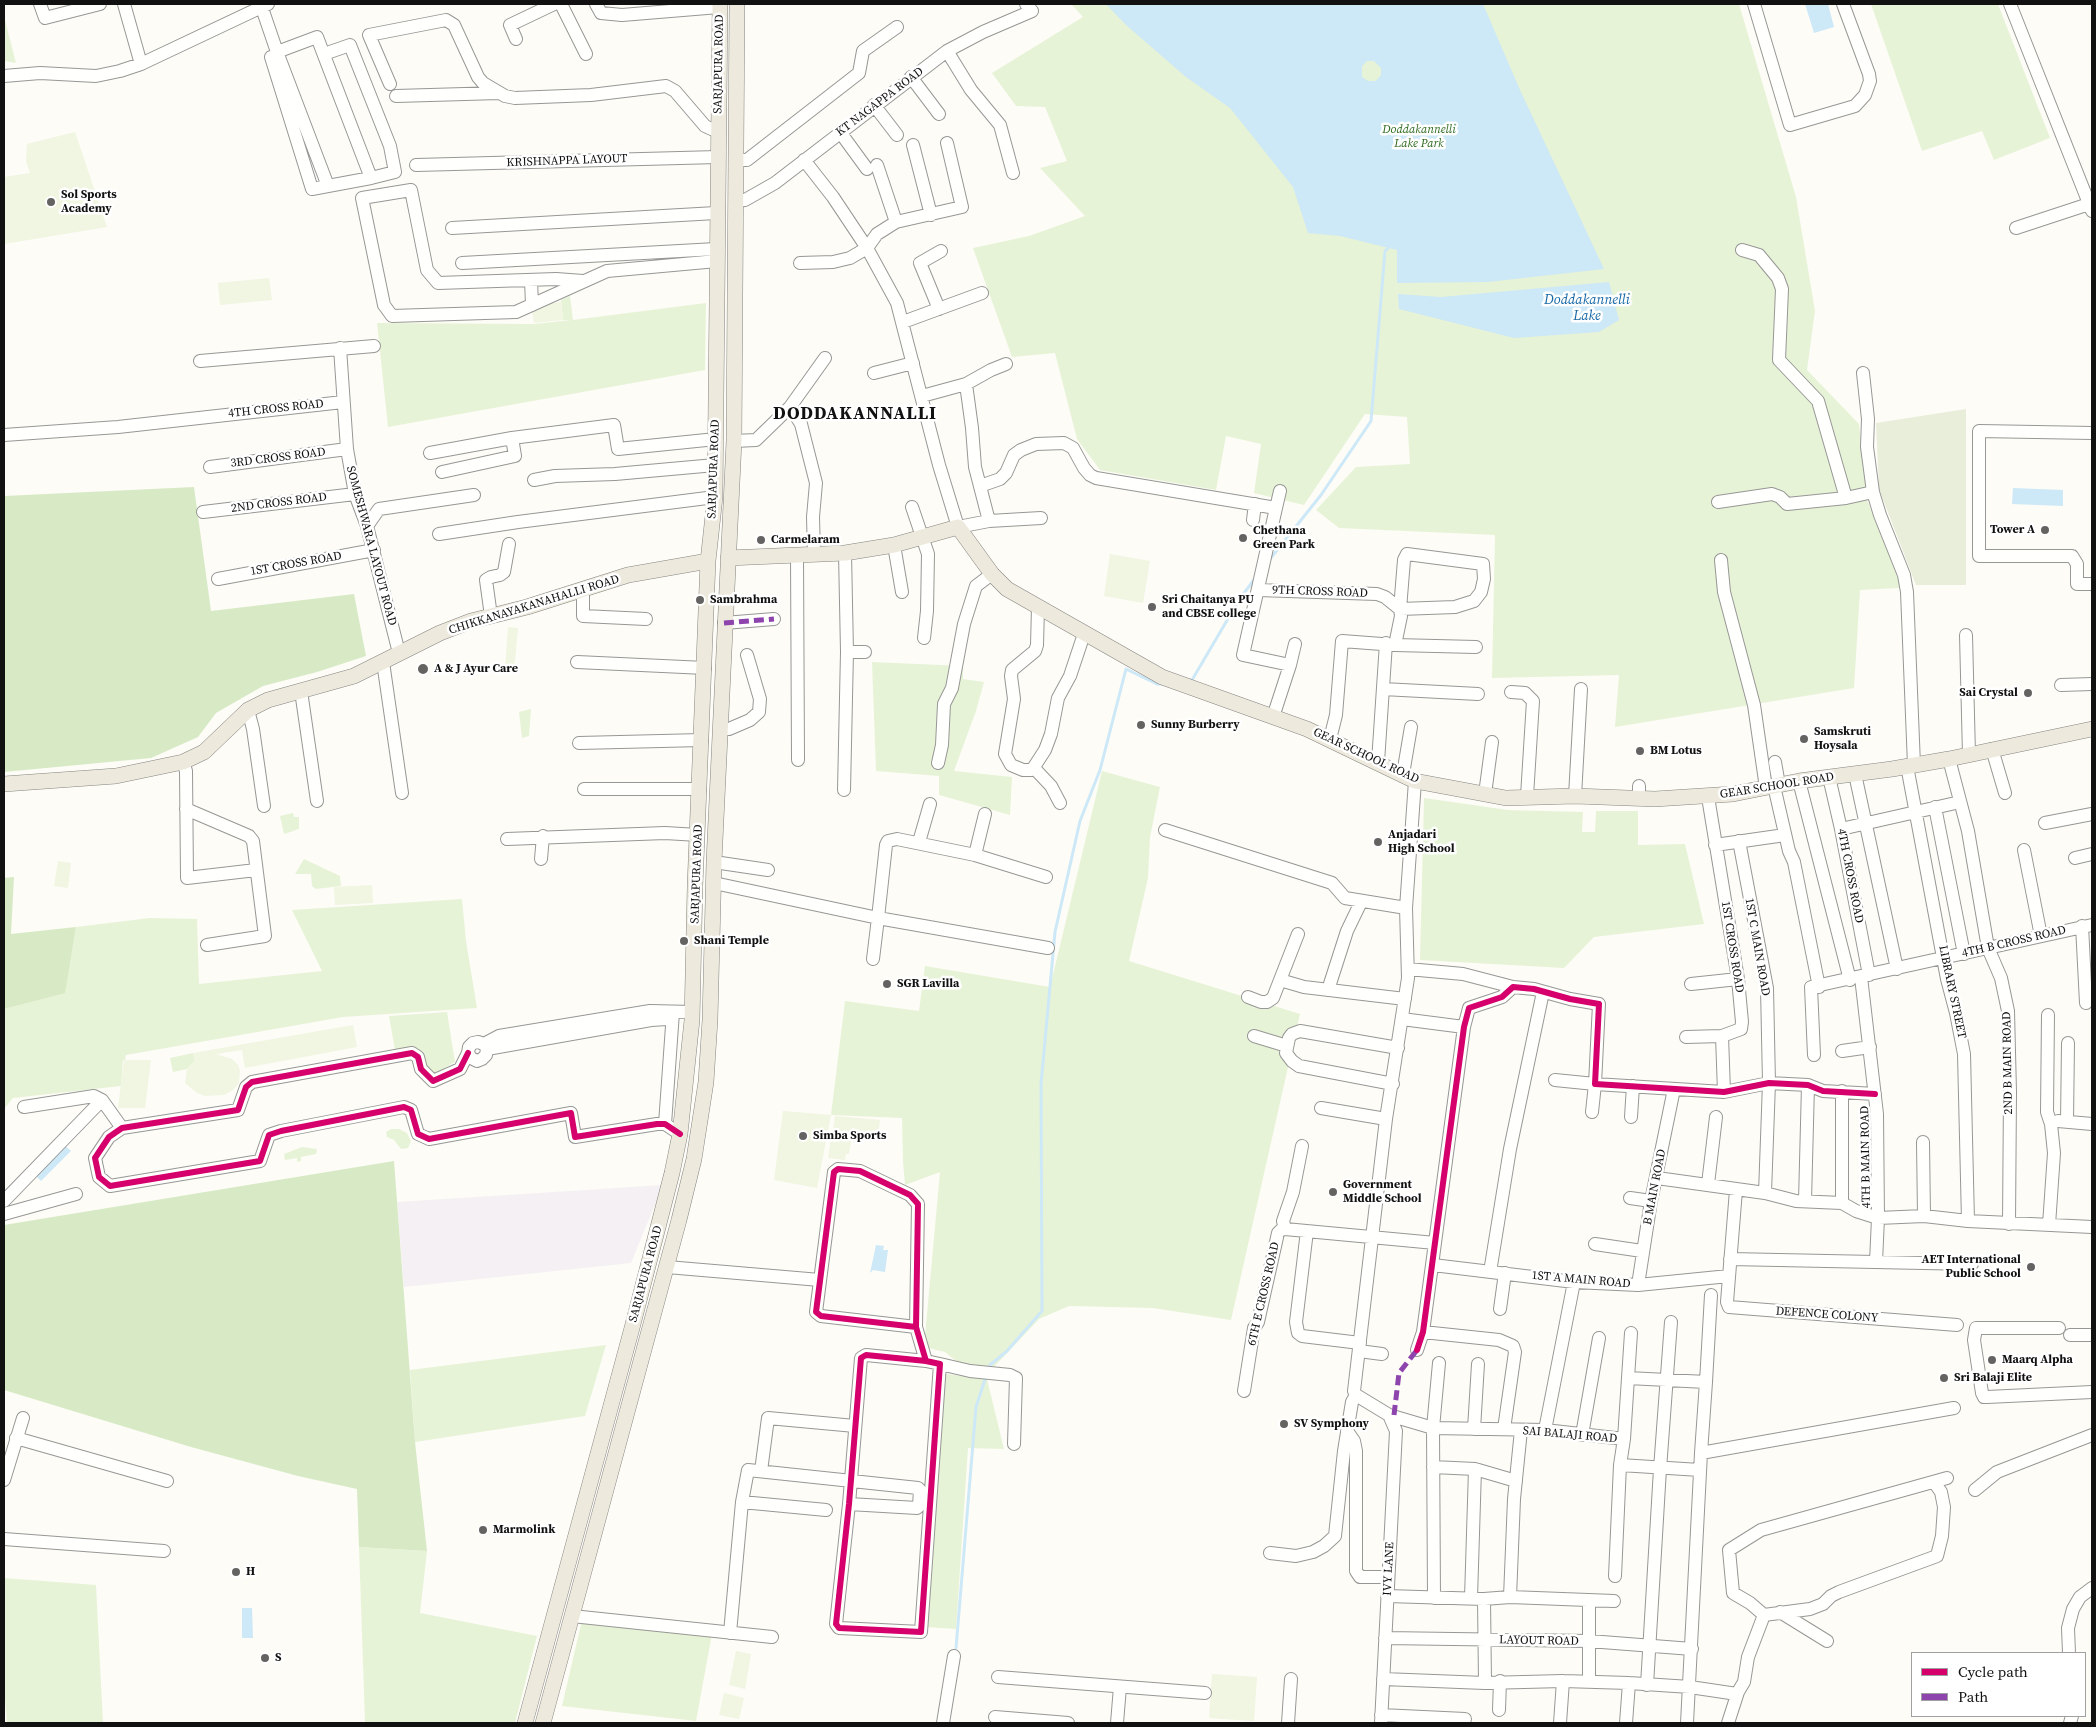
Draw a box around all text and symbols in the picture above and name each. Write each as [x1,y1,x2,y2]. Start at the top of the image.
street label: SARJAPURA ROAD [711,14,727,114]
street label: KT NAGAPPA ROAD [833,64,927,140]
park label: Doddakannelli Lake Park [1382,123,1456,151]
street label: KRISHNAPPA LAYOUT [506,152,628,170]
place label: Sol Sports Academy [61,188,117,216]
marker: Sol Sports Academy [45,196,57,208]
water label: Doddakannelli Lake [1544,292,1630,324]
street label: 4TH CROSS ROAD [227,397,325,421]
district label: DODDAKANNALLI [771,403,939,425]
street label: SARJAPURA ROAD [705,419,723,519]
street label: 3RD CROSS ROAD [230,445,326,471]
street label: SOMESHWARA LAYOUT ROAD [343,465,399,627]
street label: 2ND CROSS ROAD [230,490,328,516]
place label: Tower A [1990,523,2035,537]
place label: Chethana Green Park [1253,524,1315,552]
marker: Tower A [2039,524,2051,536]
marker: Chethana Green Park [1237,532,1249,544]
place label: Carmelaram [771,533,840,547]
marker: Carmelaram [755,534,767,546]
street label: 1ST CROSS ROAD [249,549,343,579]
street label: CHIKKANAYAKANAHALLI ROAD [447,572,621,638]
street label: 9TH CROSS ROAD [1272,583,1368,601]
place label: Sambrahma [710,593,777,607]
place label: Sri Chaitanya PU and CBSE college [1162,593,1256,621]
marker: Sambrahma [694,594,706,606]
marker: Sri Chaitanya PU and CBSE college [1146,601,1158,613]
marker: A & J Ayur Care [416,662,430,676]
place label: A & J Ayur Care [434,662,518,676]
place label: Sai Crystal [1959,686,2018,700]
marker: Sai Crystal [2022,687,2034,699]
place label: Sunny Burberry [1151,718,1240,732]
marker: Sunny Burberry [1135,719,1147,731]
street label: GEAR SCHOOL ROAD [1311,725,1421,787]
place label: Samskruti Hoysala [1814,725,1871,753]
marker: Samskruti Hoysala [1798,733,1810,745]
place label: BM Lotus [1650,744,1702,758]
marker: BM Lotus [1634,745,1646,757]
street label: GEAR SCHOOL ROAD [1719,770,1835,802]
street label: SARJAPURA ROAD [688,824,706,924]
street label: 4TH CROSS ROAD [1834,827,1866,925]
place label: Anjadari High School [1388,828,1455,856]
marker: Anjadari High School [1372,836,1384,848]
street label: 1ST C MAIN ROAD [1741,897,1773,997]
street label: 1ST CROSS ROAD [1718,900,1746,994]
street label: 4TH B CROSS ROAD [1961,923,2067,961]
place label: Shani Temple [694,934,769,948]
marker: Shani Temple [678,935,690,947]
street label: LIBRARY STREET [1935,944,1969,1040]
place label: SGR Lavilla [897,977,959,991]
marker: SGR Lavilla [881,978,893,990]
street label: 2ND B MAIN ROAD [2000,1011,2016,1115]
street label: 4TH B MAIN ROAD [1858,1106,1874,1208]
place label: Simba Sports [813,1129,886,1143]
marker: Simba Sports [797,1130,809,1142]
street label: B MAIN ROAD [1641,1148,1669,1226]
place label: Government Middle School [1343,1178,1422,1206]
marker: Government Middle School [1327,1186,1339,1198]
street label: SARJAPURA ROAD [626,1224,666,1324]
street label: 6TH E CROSS ROAD [1245,1241,1283,1347]
place label: AET International Public School [1921,1253,2021,1281]
marker: AET International Public School [2025,1261,2037,1273]
street label: 1ST A MAIN ROAD [1531,1268,1631,1292]
street label: DEFENCE COLONY [1775,1304,1879,1326]
place label: Maarq Alpha [2002,1353,2073,1367]
marker: Maarq Alpha [1986,1354,1998,1366]
place label: Sri Balaji Elite [1954,1371,2032,1385]
marker: Sri Balaji Elite [1938,1372,1950,1384]
place label: SV Symphony [1294,1417,1369,1431]
marker: SV Symphony [1278,1418,1290,1430]
street label: SAI BALAJI ROAD [1522,1424,1618,1446]
place label: Marmolink [493,1523,555,1537]
marker: Marmolink [477,1524,489,1536]
street label: IVY LANE [1380,1542,1398,1596]
place label: H [246,1565,255,1579]
marker: H [230,1566,242,1578]
street label: LAYOUT ROAD [1499,1633,1579,1649]
place label: S [275,1651,281,1665]
marker: S [259,1652,271,1664]
legend [1911,1652,2086,1717]
text: Cycle path [1958,1661,2028,1682]
text: Path [1958,1686,1988,1707]

